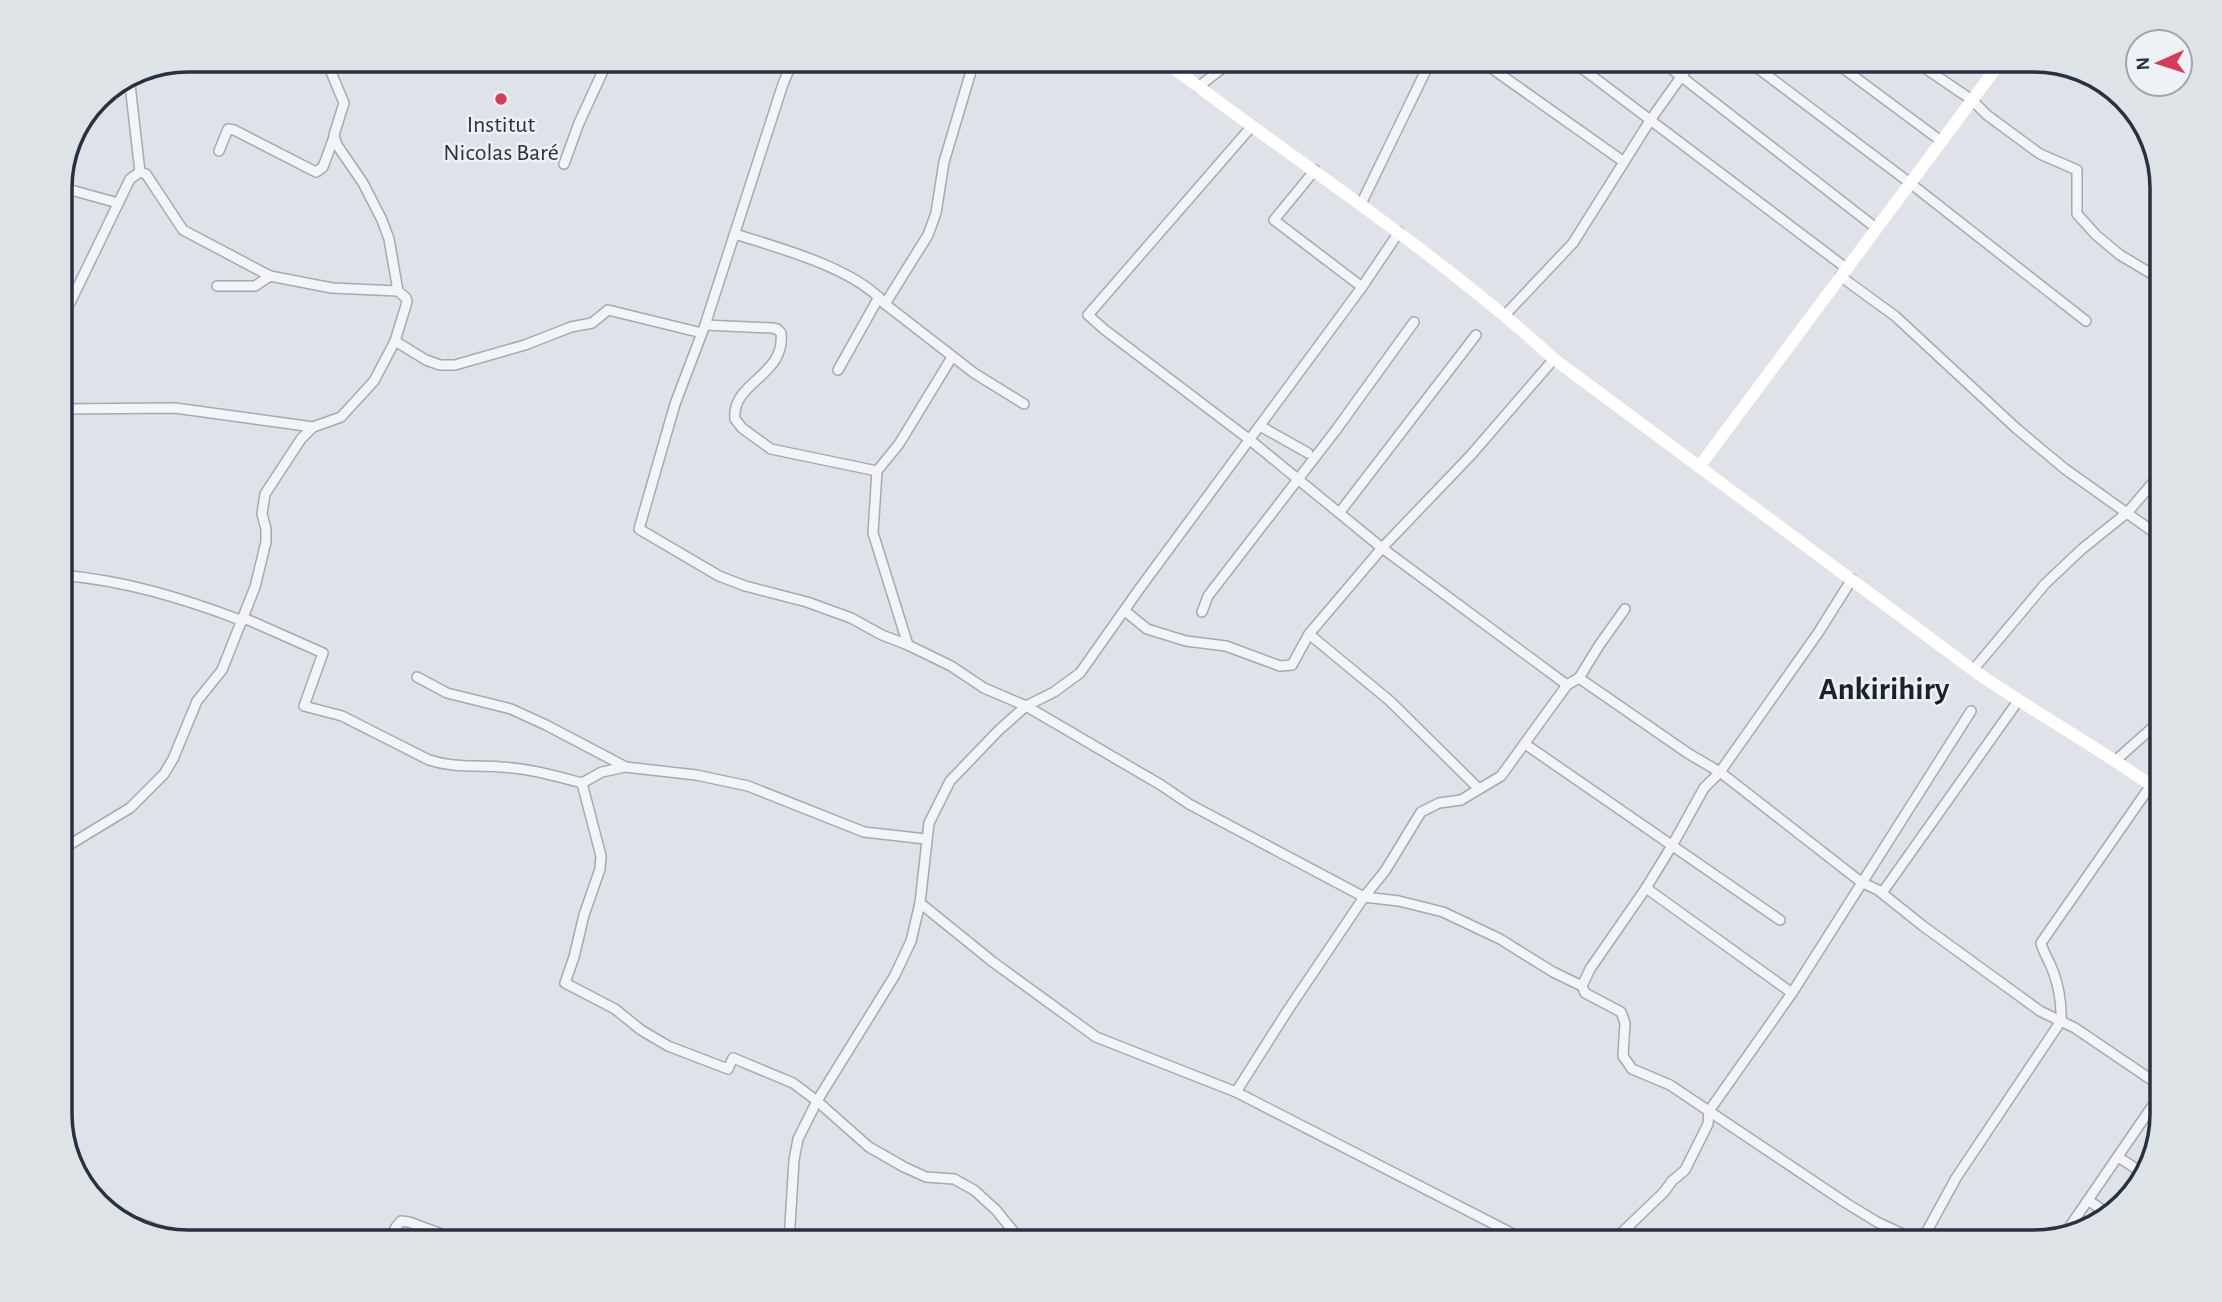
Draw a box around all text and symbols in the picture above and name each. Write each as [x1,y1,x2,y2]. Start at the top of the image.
north arrow [2124,28,2194,98]
text: N [2134,57,2153,71]
marker: Institut Nicolas Baré [493,91,509,107]
place label: Institut Nicolas Baré [443,113,559,165]
district label: Ankirihiry [1819,673,1950,705]

